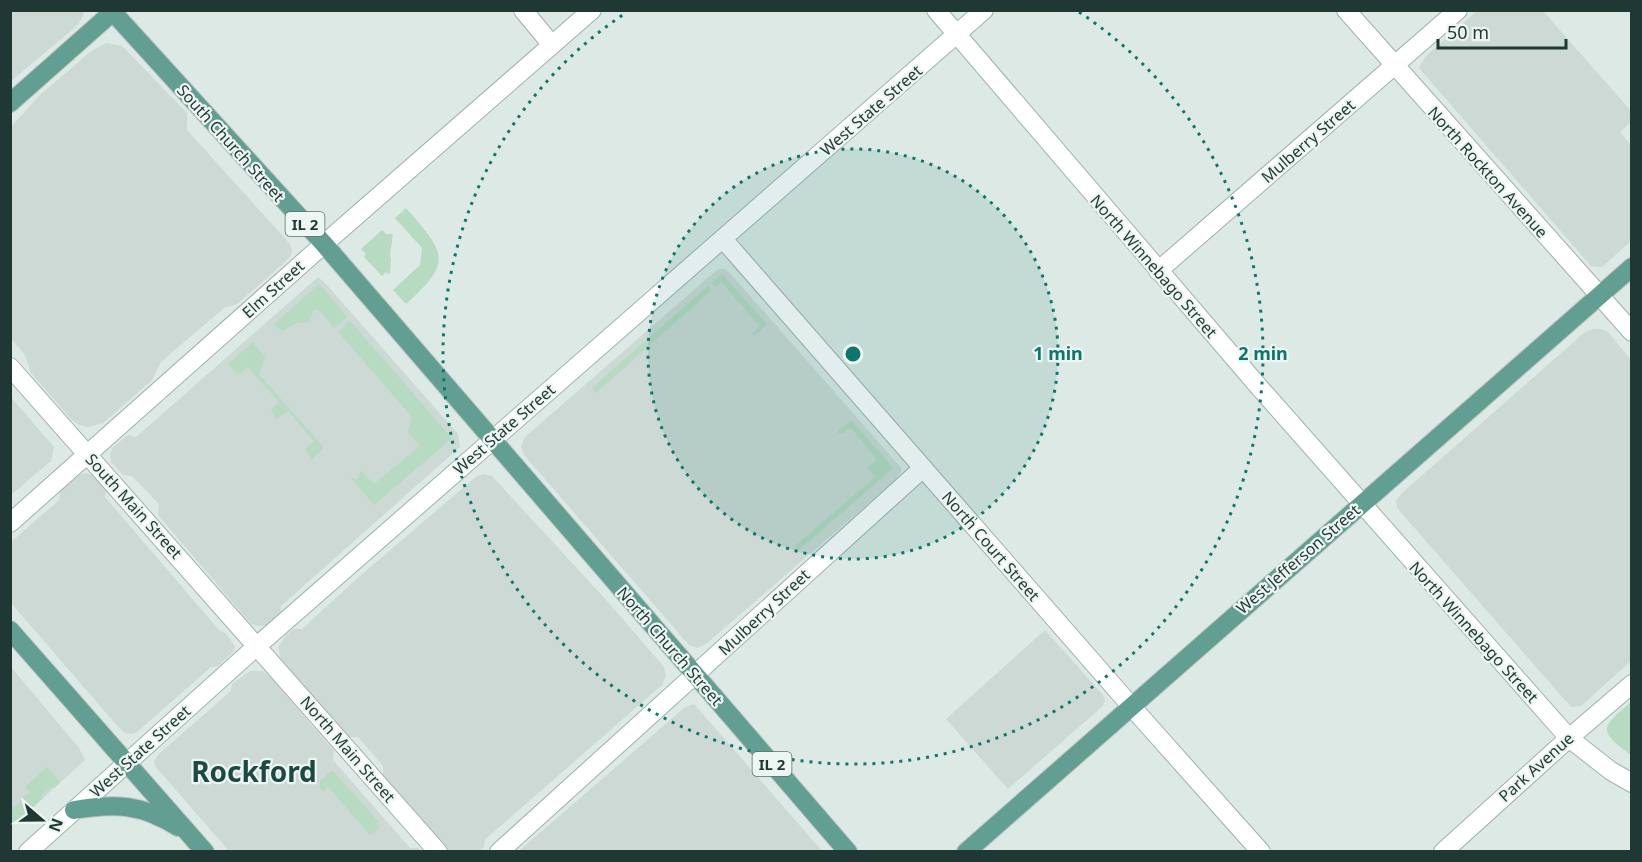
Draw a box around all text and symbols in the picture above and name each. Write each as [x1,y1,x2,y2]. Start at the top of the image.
scale bar [1438,12,1566,50]
text: 50 m [1447,20,1489,44]
street label: West State Street [815,59,927,160]
street label: South Church Street [172,80,290,207]
street label: Mulberry Street [1256,94,1360,188]
street label: North Rockton Avenue [1423,102,1553,242]
street label: North Winnebago Street [1086,190,1223,343]
road number: IL 2 [286,212,324,236]
street label: Elm Street [237,255,309,323]
text: 1 min [1033,341,1083,365]
text: 2 min [1238,341,1288,365]
centre of rings [843,344,863,364]
street label: West State Street [448,378,560,479]
street label: South Main Street [81,449,187,564]
street label: North Court Street [937,486,1045,606]
street label: West Jefferson Street [1231,499,1365,619]
street label: North Winnebago Street [1405,557,1544,708]
street label: Mulberry Street [713,564,815,660]
street label: North Church Street [612,582,728,710]
street label: North Main Street [296,691,401,807]
street label: West State Street [85,700,195,802]
street label: Park Avenue [1494,727,1578,807]
district label: Rockford [191,752,317,790]
road number: IL 2 [752,752,792,776]
north arrow [12,790,72,850]
text: N [44,815,69,835]

